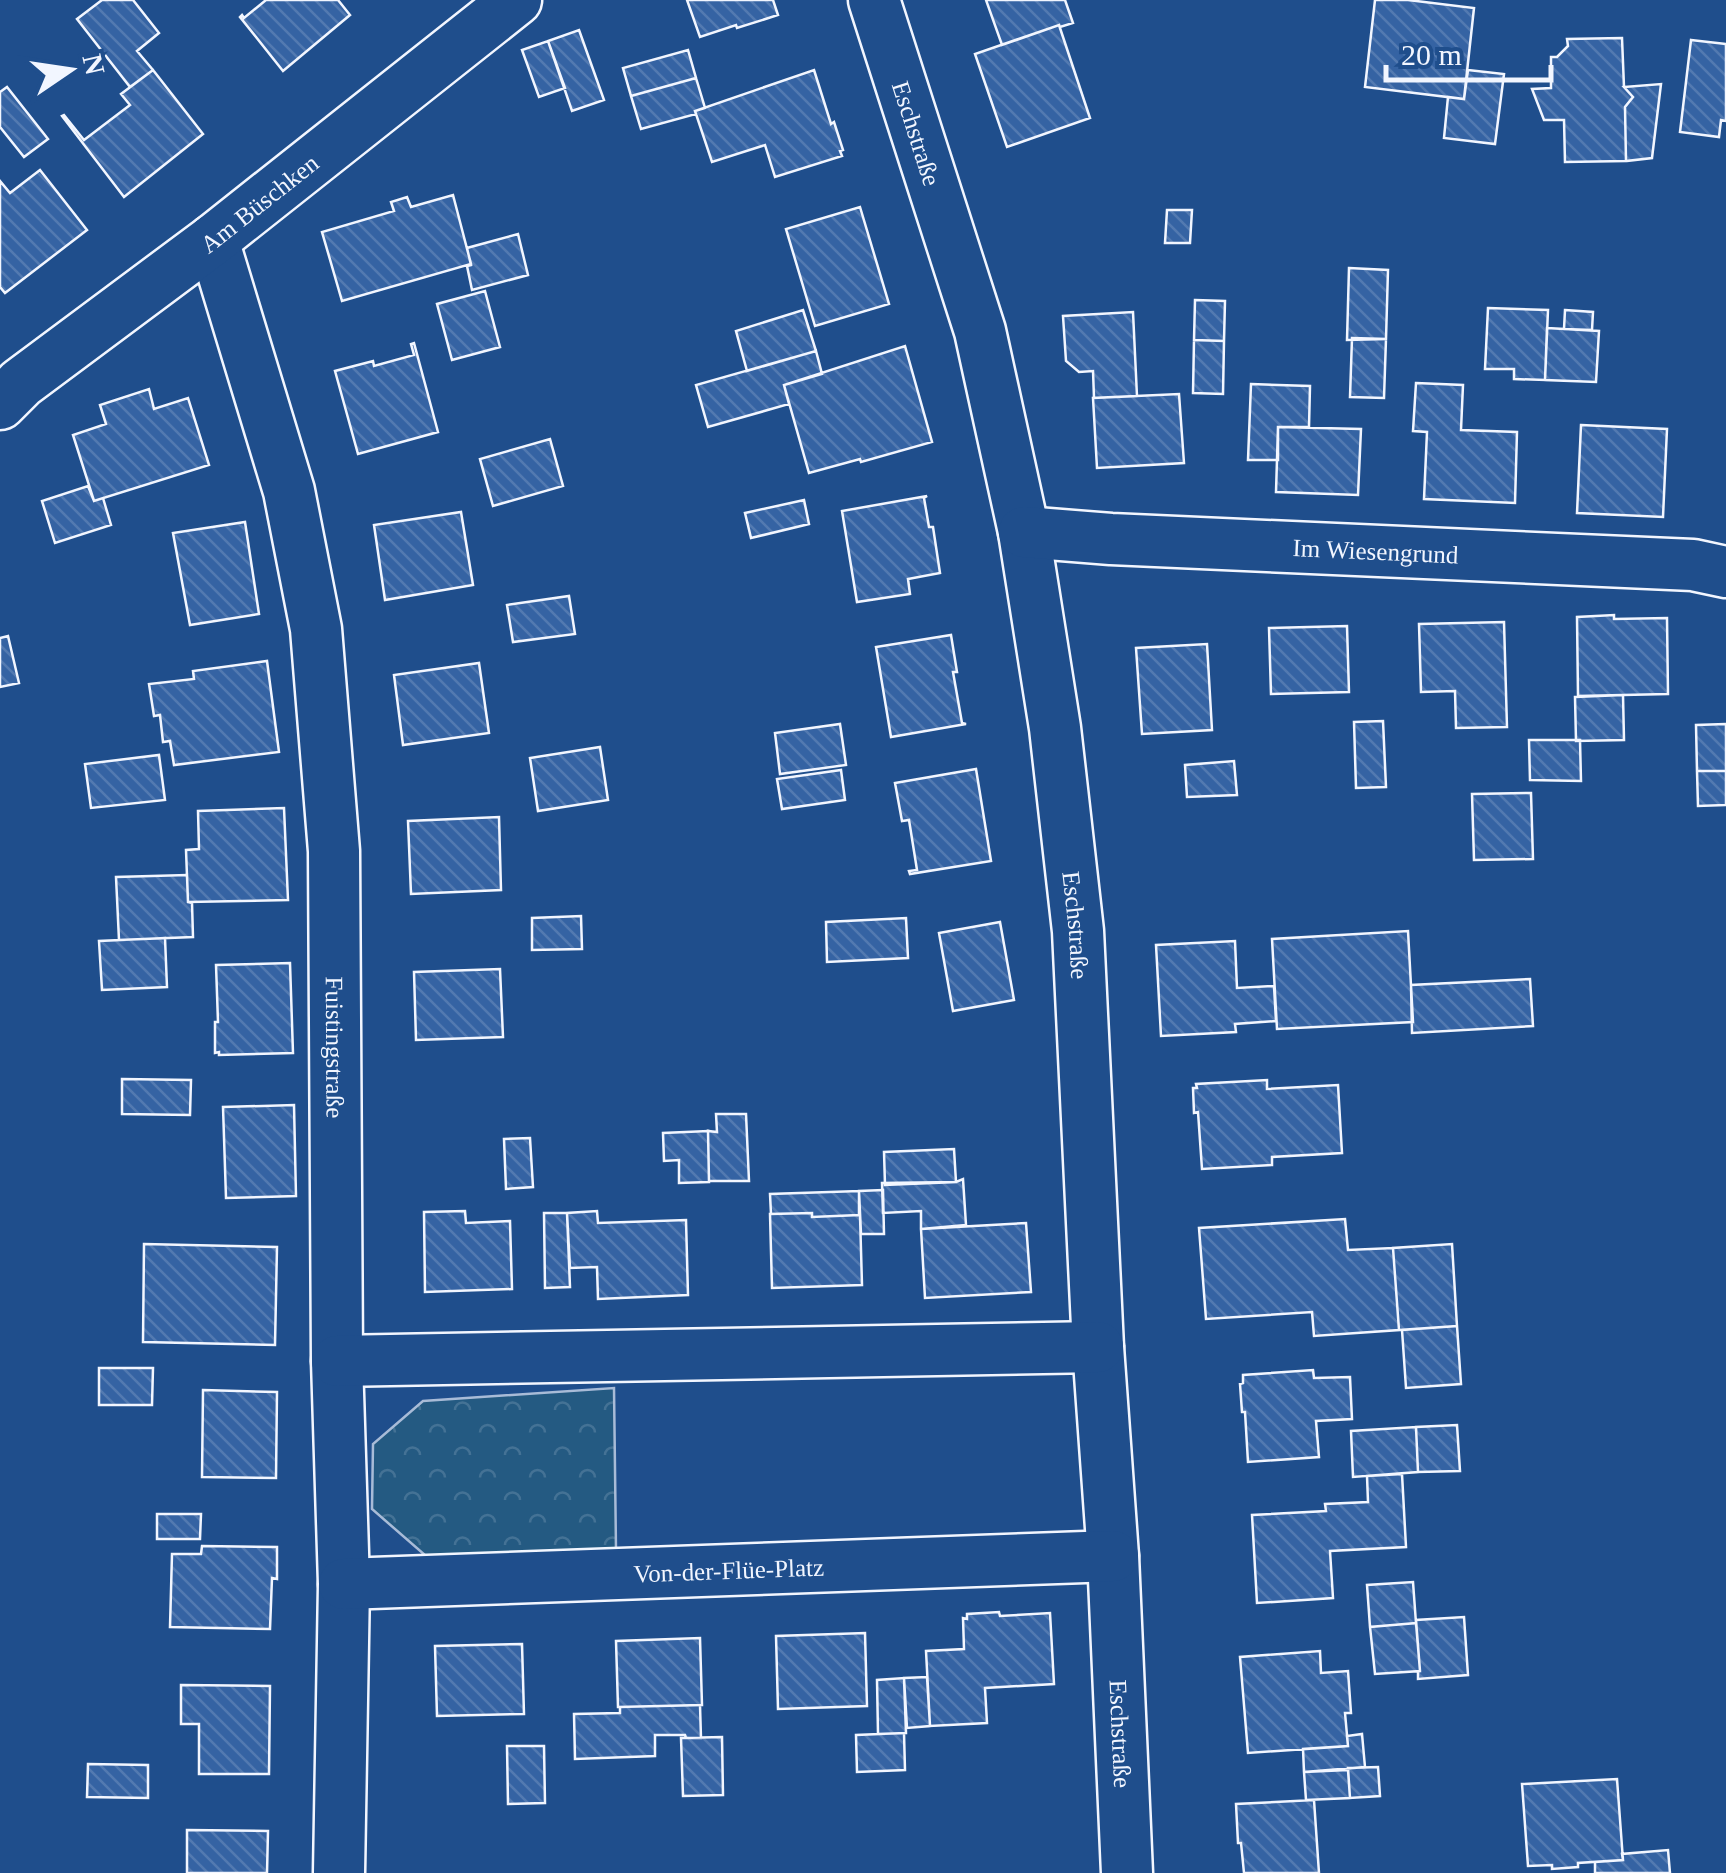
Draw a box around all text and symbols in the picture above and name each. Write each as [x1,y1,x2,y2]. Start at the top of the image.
north arrow [20,20,120,120]
scale bar [1386,20,1551,82]
text: 20 m [1401,38,1462,71]
text: N [76,51,111,78]
street label: Eschstraße [887,78,946,189]
street label: Am Büschken [195,148,324,258]
street label: Im Wiesengrund [1292,534,1459,568]
street label: Eschstraße [1058,870,1094,980]
street label: Fuistingstraße [321,976,349,1118]
street label: Von-der-Flüe-Platz [633,1553,825,1587]
street label: Eschstraße [1105,1679,1137,1788]

